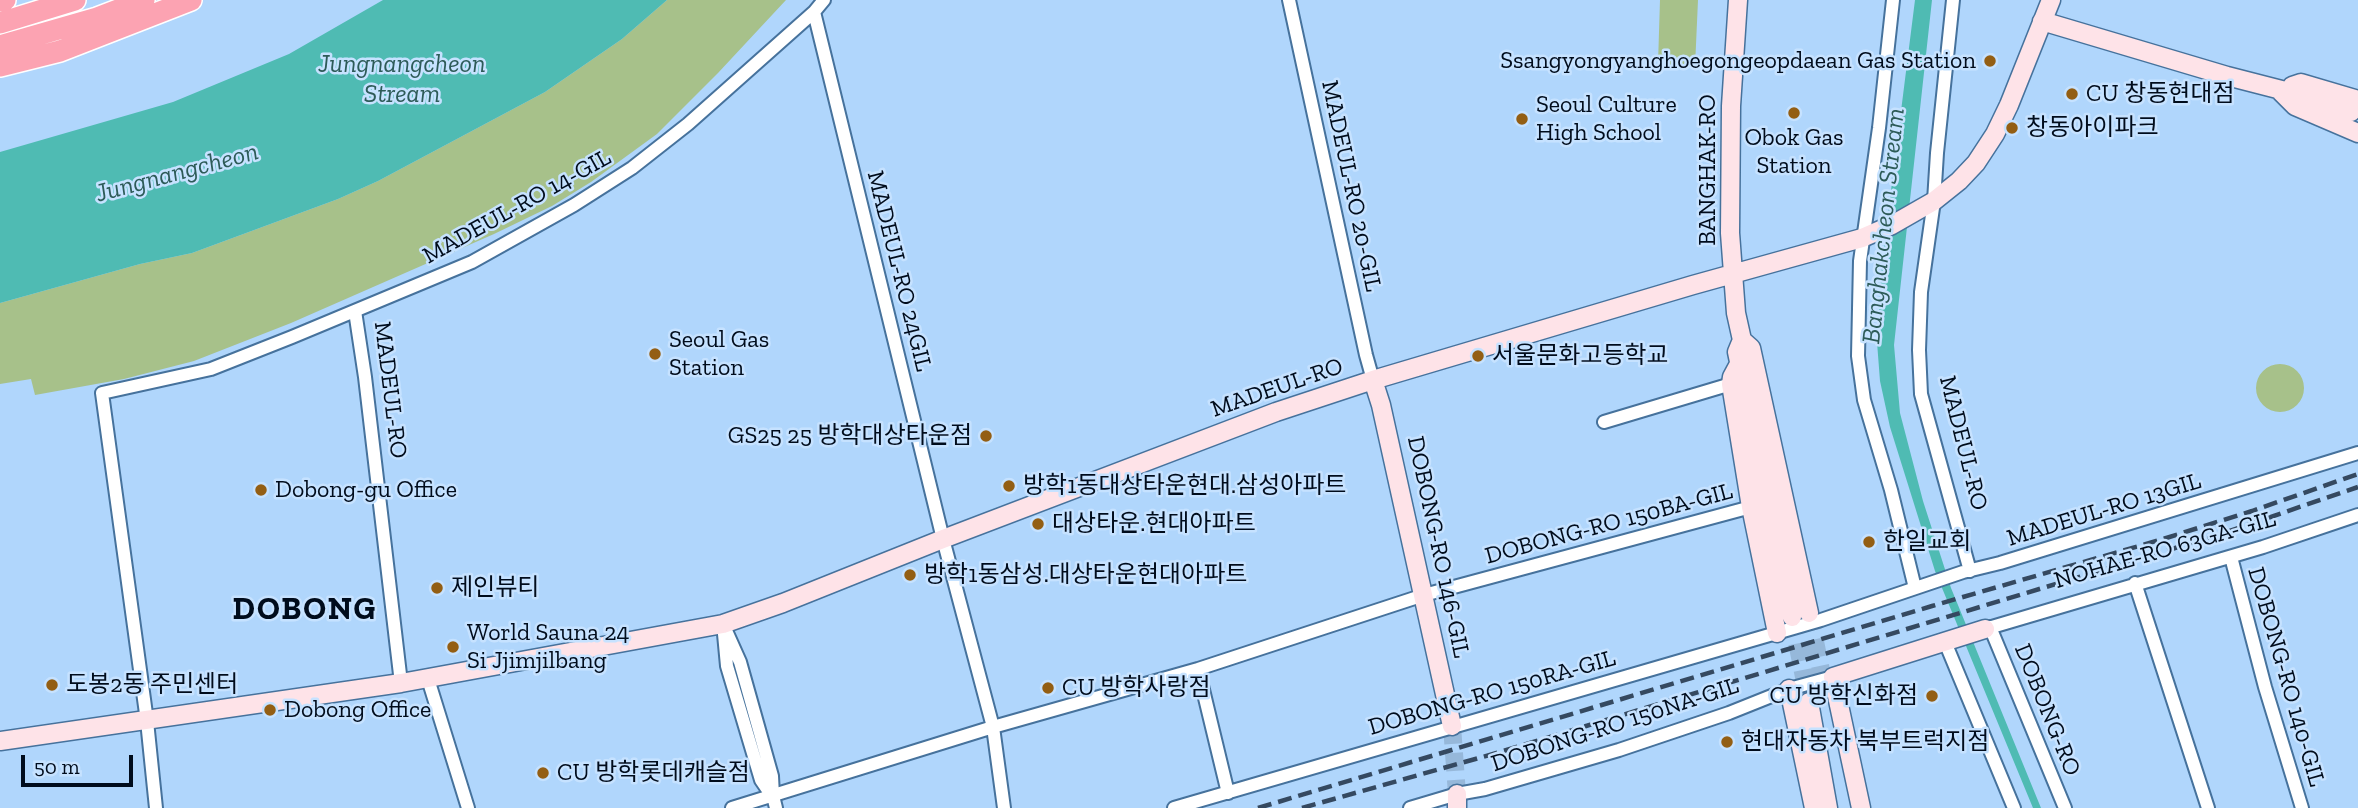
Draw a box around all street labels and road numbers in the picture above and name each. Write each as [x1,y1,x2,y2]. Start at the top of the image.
street label: MADEUL-RO 20-GIL [1315,78,1387,294]
street label: BANGHAK-RO [1694,94,1722,246]
street label: MADEUL-RO 14-GIL [418,143,616,271]
street label: MADEUL-RO 24GIL [860,168,938,374]
street label: MADEUL-RO [367,320,413,460]
street label: MADEUL-RO [1207,352,1347,424]
street label: MADEUL-RO [1932,373,1994,513]
street label: DOBONG-RO 146-GIL [1400,434,1476,660]
street label: MADEUL-RO 13GIL [2003,467,2205,553]
street label: DOBONG-RO 150BA-GIL [1482,477,1736,571]
street label: NOHAE-RO 63GA-GIL [2051,505,2279,595]
street label: DOBONG-RO 140-GIL [2241,564,2331,790]
street label: DOBONG-RO [2007,640,2087,780]
street label: DOBONG-RO 150RA-GIL [1365,644,1619,742]
street label: DOBONG-RO 150NA-GIL [1488,671,1742,779]

